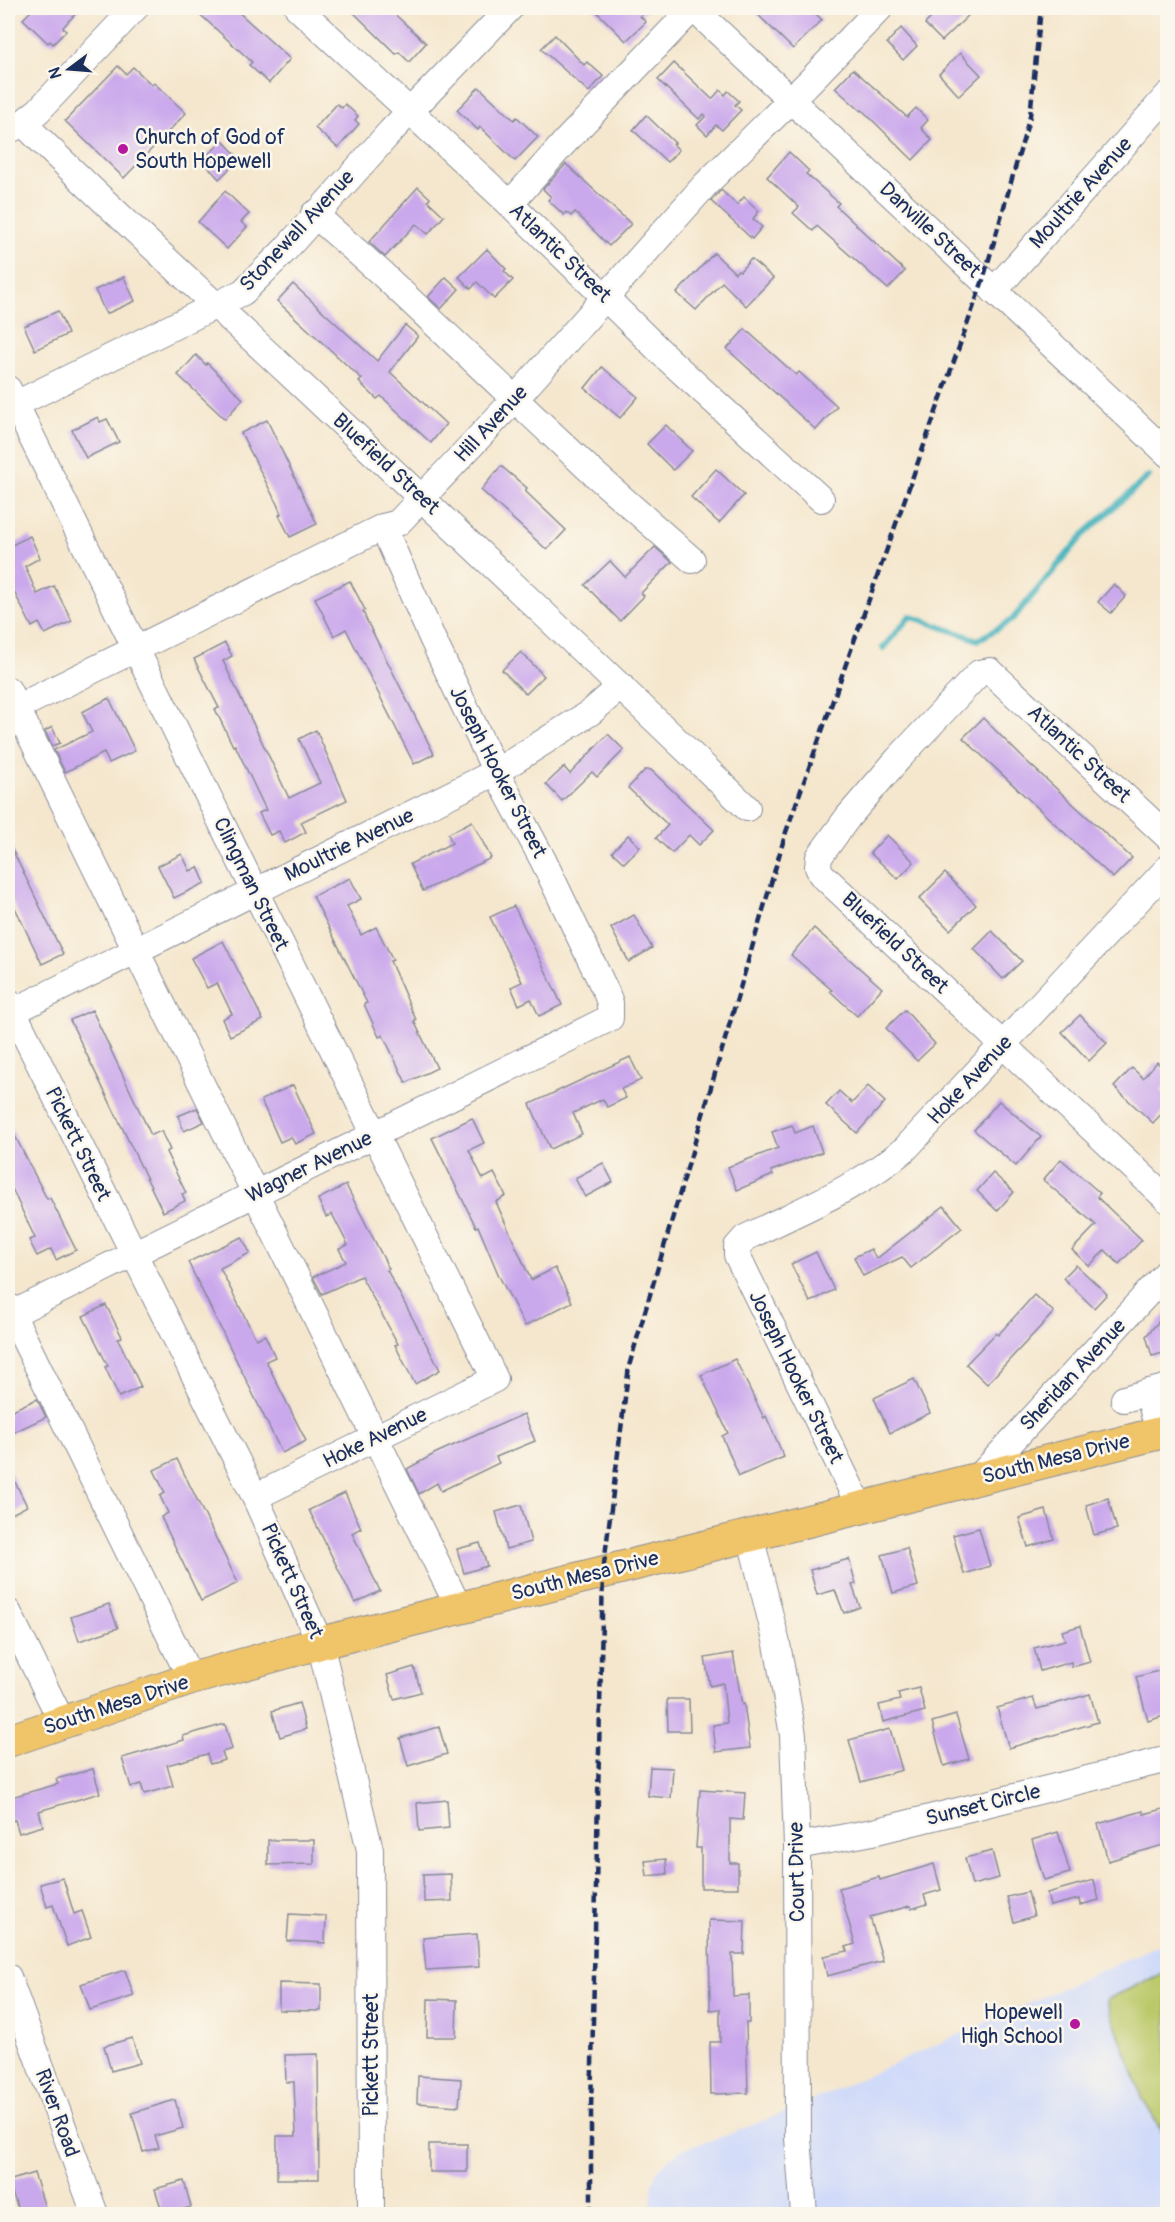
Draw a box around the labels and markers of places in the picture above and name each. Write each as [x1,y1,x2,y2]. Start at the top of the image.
place label: Church of God of South Hopewell [135,124,286,175]
marker: Church of God of South Hopewell [116,142,130,156]
place label: Hopewell High School [960,1999,1063,2050]
marker: Hopewell High School [1068,2017,1082,2031]

